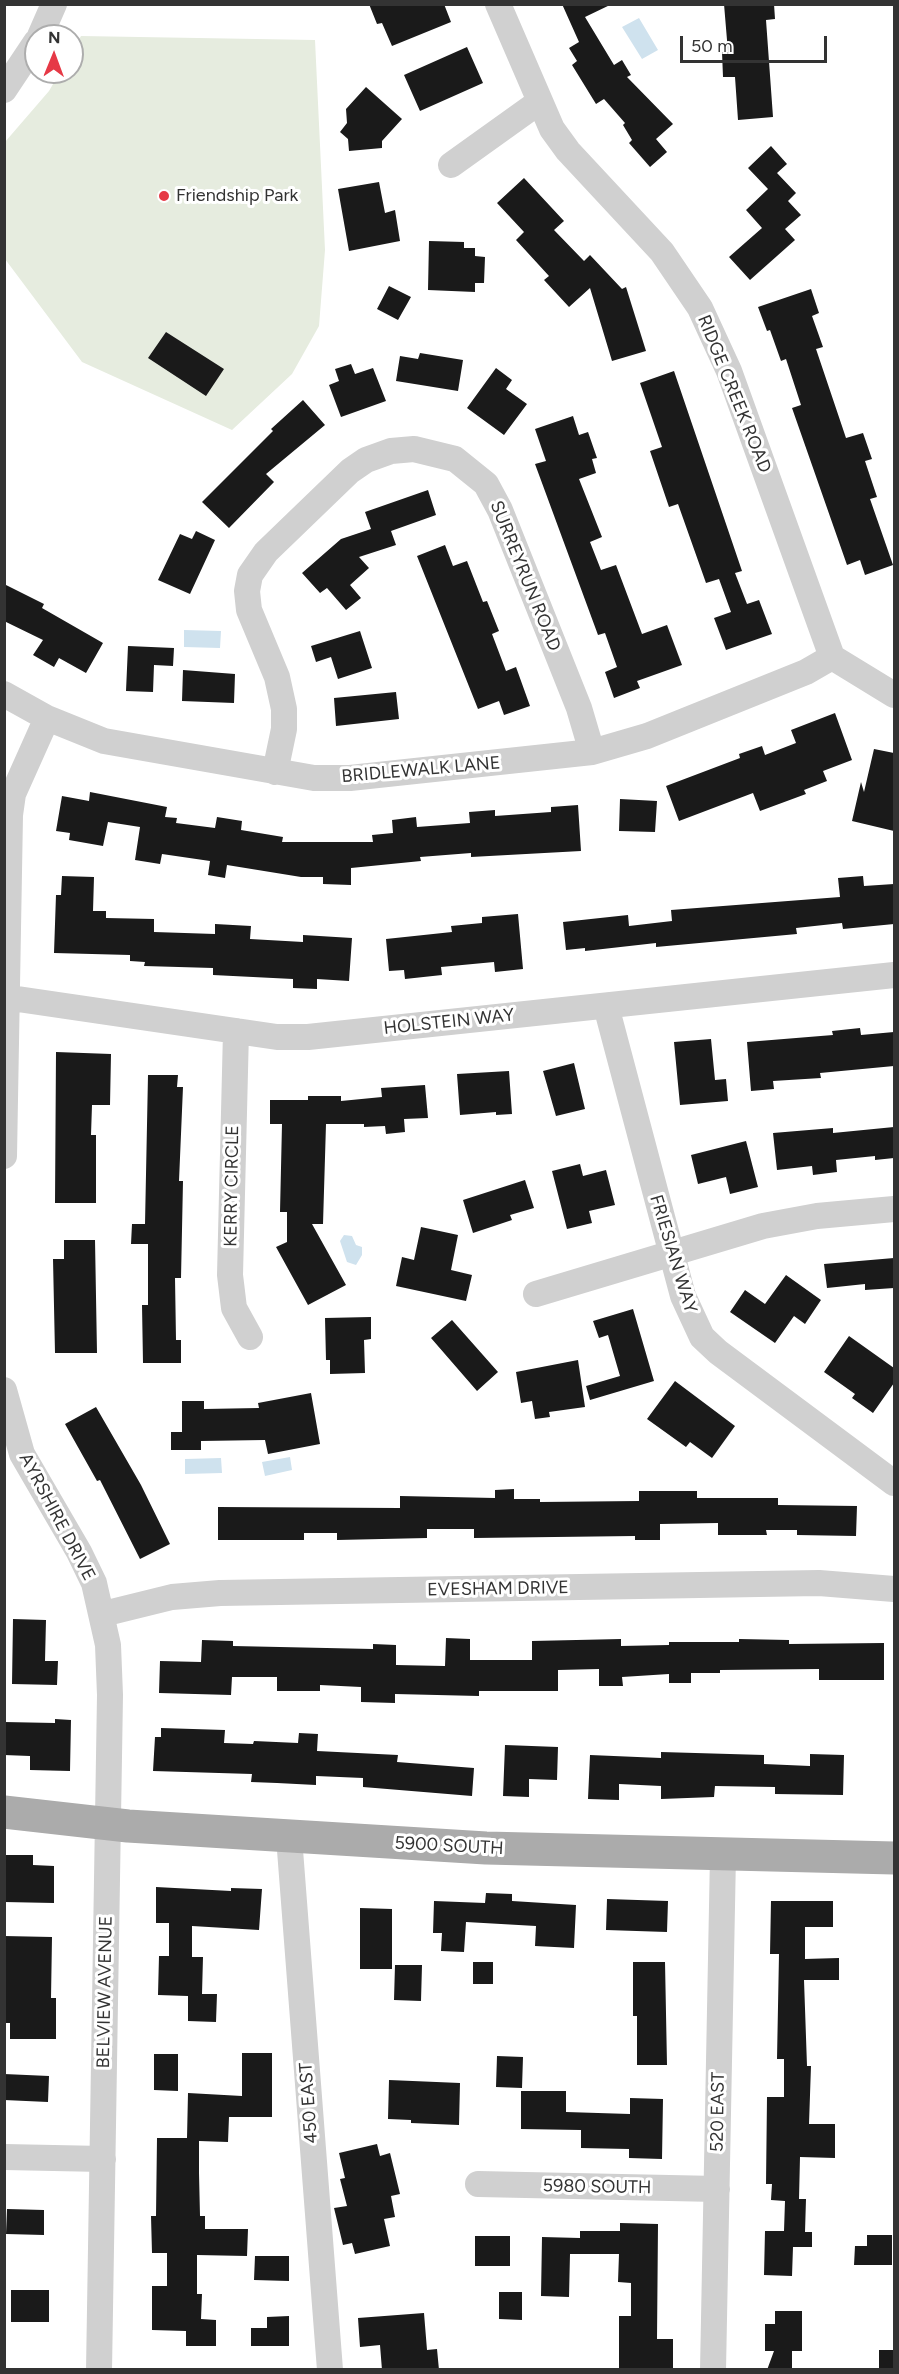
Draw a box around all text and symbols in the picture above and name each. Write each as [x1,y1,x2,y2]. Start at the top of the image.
north arrow [24,24,84,84]
scale bar [683,24,830,62]
text: N [48,28,61,47]
text: 50 m [691,35,733,57]
place label: Friendship Park [176,185,298,207]
marker: Friendship Park [157,189,171,203]
street label: RIDGE CREEK ROAD [693,312,775,476]
street label: SURREYRUN ROAD [485,498,565,654]
street label: BRIDLEWALK LANE [341,752,501,788]
street label: HOLSTEIN WAY [383,1004,515,1040]
street label: KERRY CIRCLE [220,1125,244,1247]
street label: FRIESIAN WAY [645,1192,701,1316]
street label: AYRSHIRE DRIVE [14,1449,100,1585]
street label: EVESHAM DRIVE [427,1577,569,1601]
street label: 5900 SOUTH [394,1832,504,1860]
street label: BELVIEW AVENUE [93,1916,117,2068]
street label: 450 EAST [295,2062,323,2144]
street label: 520 EAST [707,2072,729,2152]
street label: 5980 SOUTH [543,2175,651,2199]

